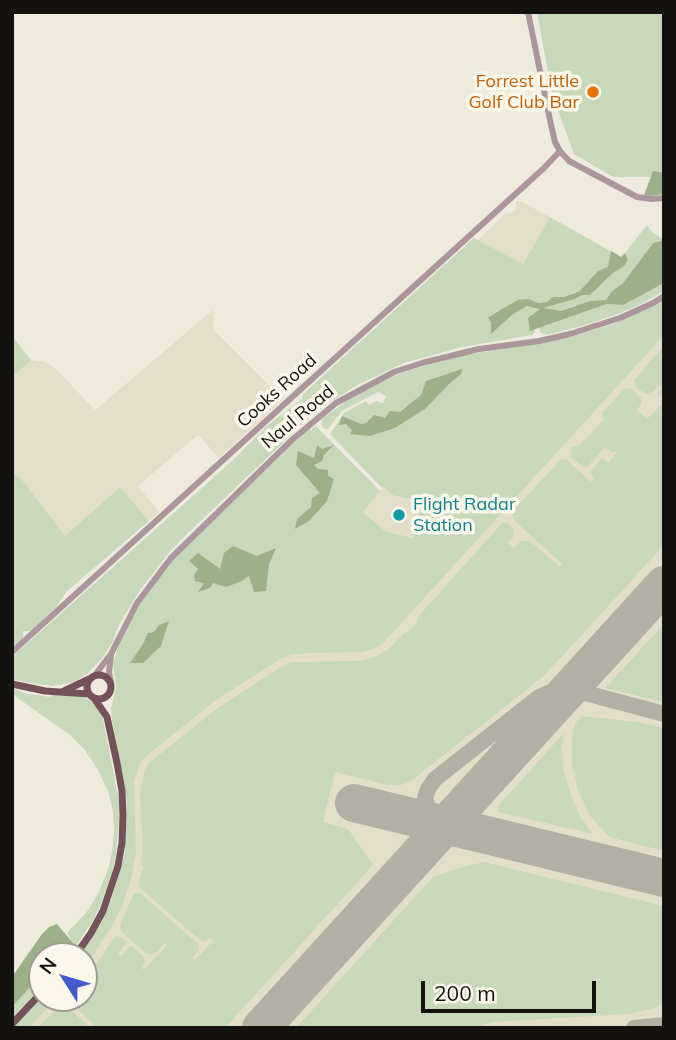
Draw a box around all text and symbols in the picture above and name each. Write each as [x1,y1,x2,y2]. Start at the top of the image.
place label: Forrest Little Golf Club Bar [468,71,579,114]
marker: Forrest Little Golf Club Bar [585,84,601,100]
street label: Cooks Road [233,350,321,432]
street label: Naul Road [257,381,339,453]
place label: Flight Radar Station [413,494,515,536]
marker: Flight Radar Station [391,507,407,523]
north arrow [28,942,98,1012]
text: N [34,953,62,979]
scale bar [424,967,599,1011]
text: 200 m [434,980,496,1006]

